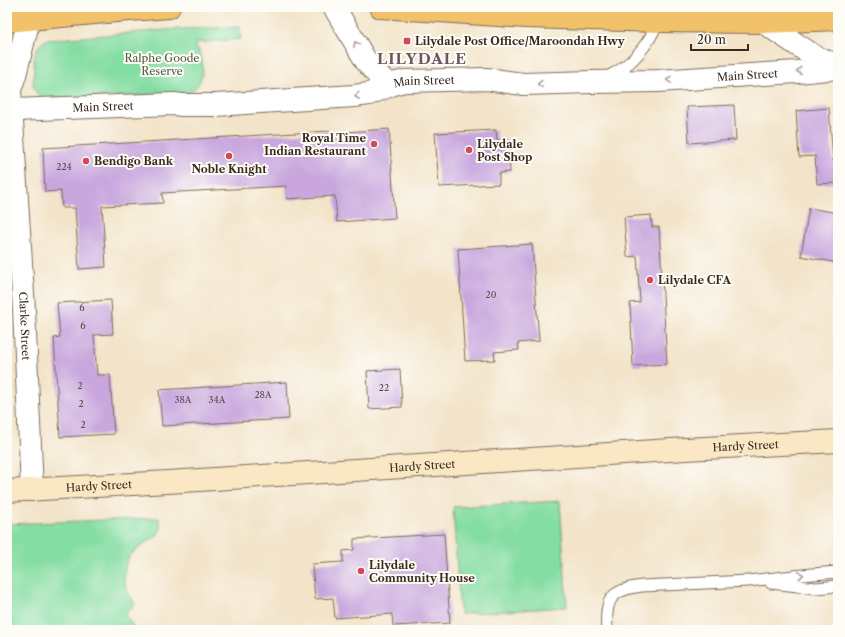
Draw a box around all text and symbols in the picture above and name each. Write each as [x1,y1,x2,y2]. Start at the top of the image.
scale bar [691,26,748,52]
text: 20 m [697,32,726,47]
place label: Lilydale Post Office/Maroondah Hwy [415,34,625,48]
marker: Lilydale Post Office/Maroondah Hwy [402,36,412,46]
one-way arrow [354,41,361,48]
district label: LILYDALE [377,49,467,68]
park label: Ralphe Goode Reserve [124,51,200,78]
street label: Main Street [716,66,779,84]
one-way arrow [796,67,802,76]
street label: Main Street [392,73,455,90]
one-way arrow [666,76,672,85]
one-way arrow [537,80,543,88]
one-way arrow [354,91,360,100]
street label: Main Street [72,98,134,115]
place label: Royal Time Indian Restaurant [264,131,367,158]
place label: Lilydale Post Shop [477,137,532,164]
marker: Royal Time Indian Restaurant [369,139,379,149]
marker: Lilydale Post Shop [464,145,474,155]
marker: Noble Knight [224,151,234,161]
place label: Bendigo Bank [94,154,174,168]
marker: Bendigo Bank [81,156,91,166]
house number: 224 [56,161,72,172]
place label: Noble Knight [191,162,267,176]
place label: Lilydale CFA [658,273,731,287]
marker: Lilydale CFA [645,275,655,285]
house number: 20 [486,289,497,300]
street label: Clarke Street [16,291,33,361]
house number: 6 [79,302,85,313]
house number: 6 [80,320,86,331]
house number: 2 [77,380,83,391]
house number: 22 [379,382,389,393]
house number: 28A [254,389,272,400]
house number: 38A [175,394,192,405]
house number: 34A [209,394,226,405]
house number: 2 [78,398,84,409]
house number: 2 [80,419,86,430]
street label: Hardy Street [712,437,779,455]
street label: Hardy Street [389,457,456,475]
street label: Hardy Street [65,477,132,495]
place label: Lilydale Community House [369,558,475,585]
marker: Lilydale Community House [356,566,366,576]
one-way arrow [798,571,804,580]

